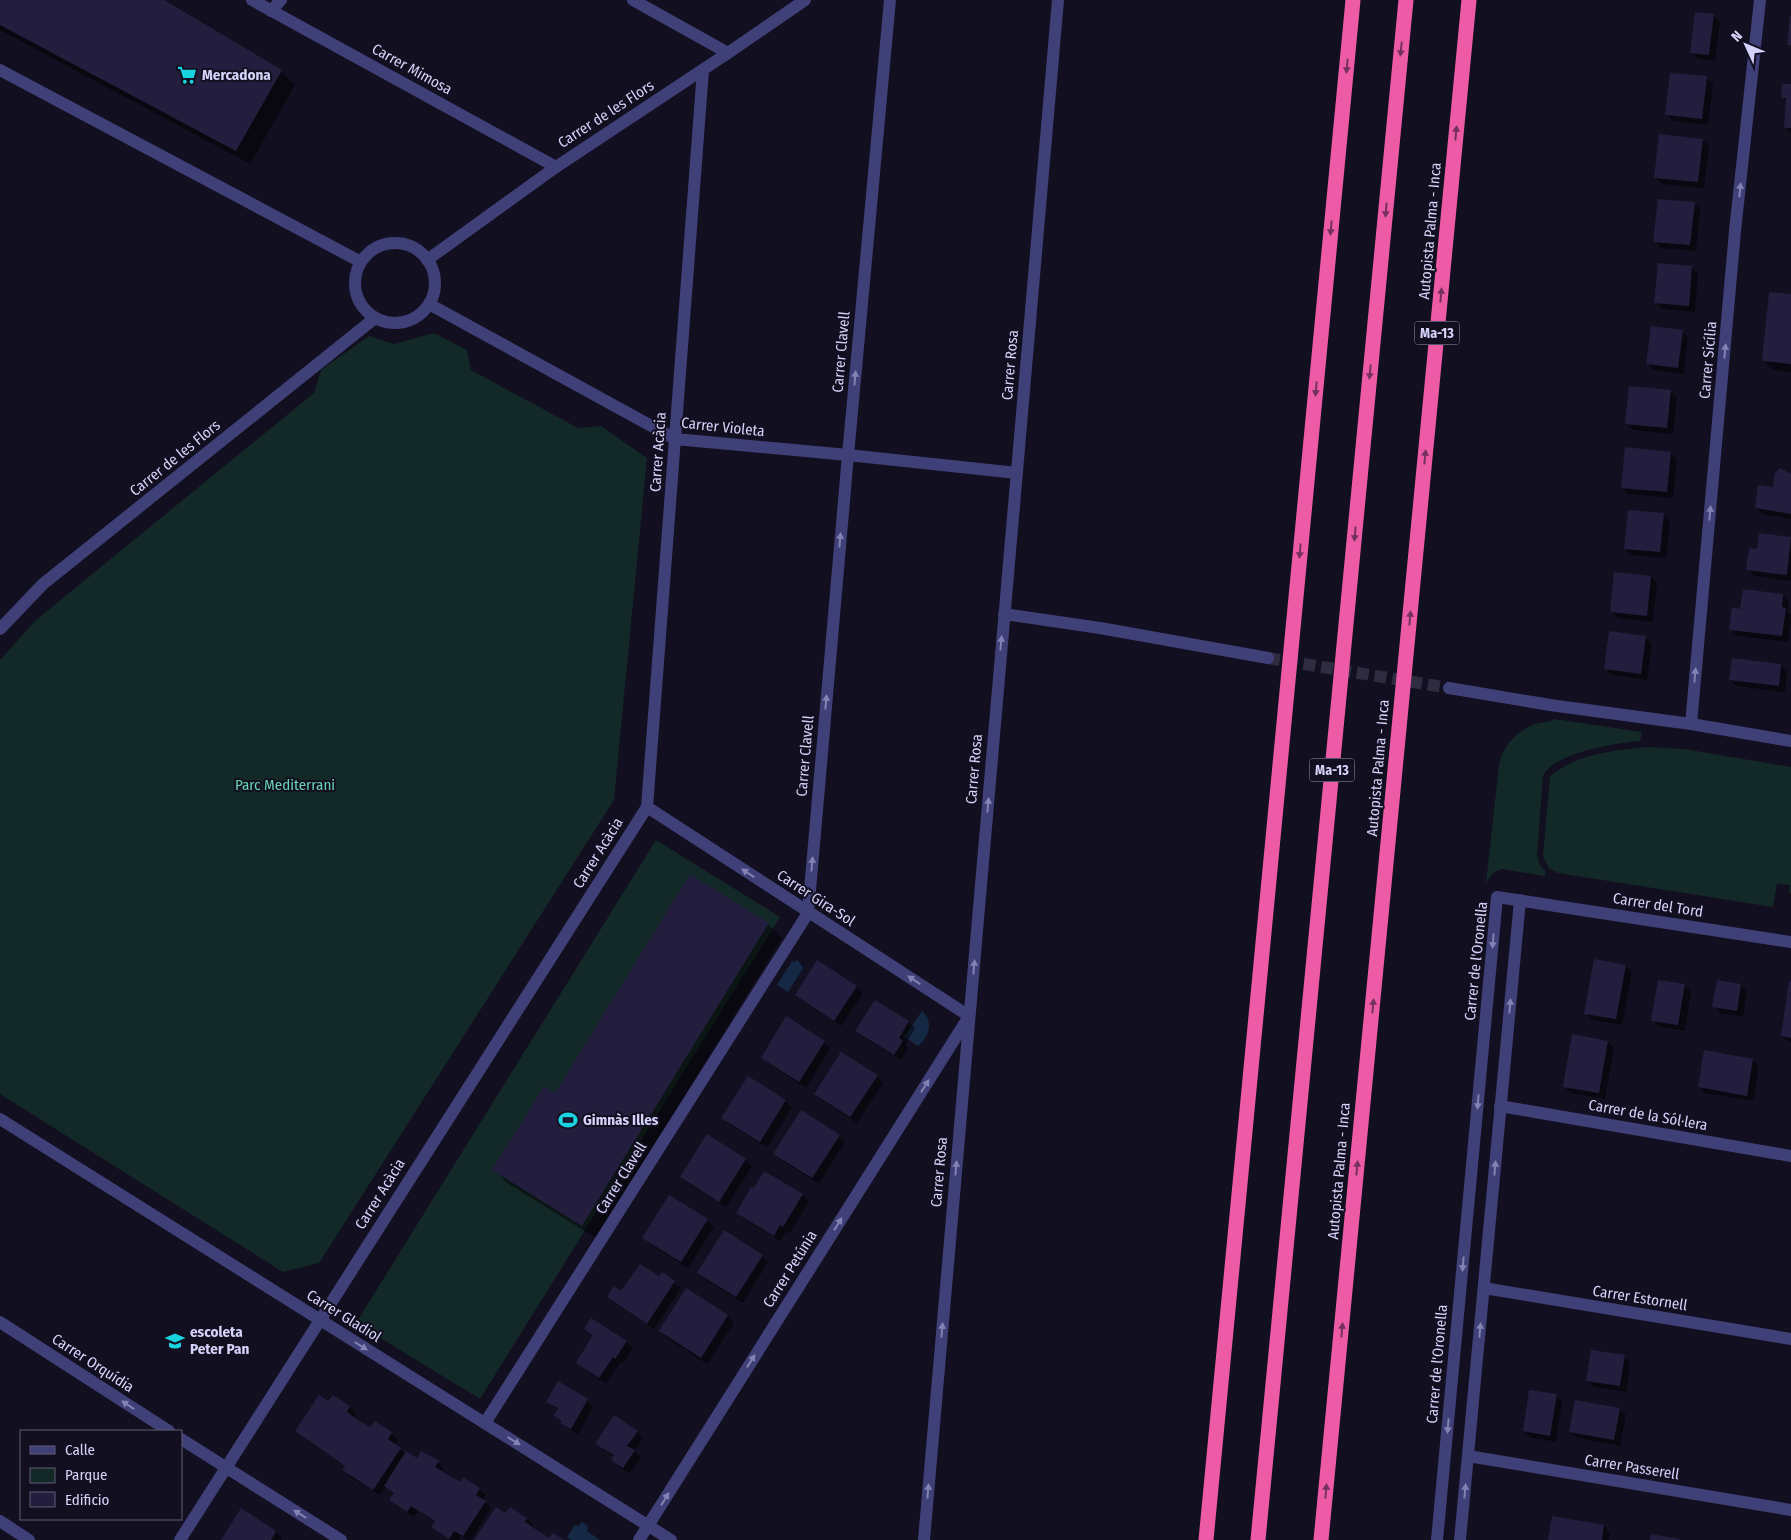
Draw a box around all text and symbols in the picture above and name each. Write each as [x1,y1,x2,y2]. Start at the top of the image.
north arrow [1721,20,1771,70]
text: N [1728,27,1746,45]
street label: Carrer Mimosa [369,40,455,98]
one-way arrow [1397,41,1405,57]
one-way arrow [1343,58,1351,74]
supermarket icon: Mercadona [176,64,198,86]
place label: Mercadona [202,66,271,84]
street label: Carrer de les Flors [555,76,657,152]
one-way arrow [1453,125,1461,141]
street label: Autopista Palma - Inca [1415,162,1445,300]
one-way arrow [1736,181,1744,197]
one-way arrow [1382,203,1390,219]
one-way arrow [1327,220,1335,236]
one-way arrow [1437,286,1445,302]
street label: Carrer Clavell [828,311,854,393]
street label: Carrer Sicília [1696,321,1720,399]
road number: Ma-13 [1414,322,1460,344]
street label: Carrer Rosa [998,329,1022,401]
one-way arrow [1721,343,1729,359]
one-way arrow [1366,364,1374,380]
one-way arrow [851,370,859,386]
one-way arrow [1312,382,1320,398]
street label: Carrer Acàcia [646,411,670,493]
street label: Carrer Violeta [680,414,766,440]
street label: Carrer de les Flors [126,416,224,500]
one-way arrow [1422,448,1430,464]
one-way arrow [1706,505,1714,521]
one-way arrow [1350,526,1358,542]
one-way arrow [837,532,845,548]
one-way arrow [1296,544,1304,560]
one-way arrow [1406,610,1414,626]
one-way arrow [998,635,1006,651]
one-way arrow [1691,667,1699,683]
one-way arrow [823,694,831,710]
street label: Autopista Palma - Inca [1363,699,1393,837]
street label: Carrer Clavell [792,715,818,797]
street label: Carrer Rosa [962,733,986,805]
road number: Ma-13 [1310,758,1354,782]
park label: Parc Mediterrani [235,776,335,794]
one-way arrow [984,797,992,813]
street label: Carrer Acàcia [569,814,627,892]
one-way arrow [809,856,817,872]
street label: Carrer Gira-Sol [774,866,859,930]
one-way arrow [741,868,754,878]
street label: Carrer del Tord [1612,889,1704,921]
street label: Carrer de l'Oronella [1461,901,1491,1021]
one-way arrow [1489,933,1497,949]
one-way arrow [970,959,978,975]
one-way arrow [907,975,920,985]
one-way arrow [1369,998,1377,1014]
one-way arrow [1506,998,1514,1014]
one-way arrow [920,1080,929,1093]
one-way arrow [1473,1095,1481,1111]
street label: Carrer de la Sól·lera [1587,1096,1709,1134]
street label: Autopista Palma - Inca [1324,1102,1354,1240]
sports icon: Gimnàs Illes [557,1109,579,1131]
place label: Gimnàs Illes [583,1111,659,1129]
street label: Carrer Rosa [927,1136,951,1208]
street label: Carrer Clavell [592,1139,650,1217]
street label: Carrer Acàcia [351,1155,409,1233]
one-way arrow [952,1159,960,1175]
one-way arrow [1353,1160,1361,1176]
one-way arrow [1491,1160,1499,1176]
one-way arrow [833,1217,843,1230]
street label: Carrer Petúnia [759,1227,821,1311]
one-way arrow [1458,1256,1466,1272]
street label: Carrer Estornell [1591,1282,1689,1314]
street label: Carrer Gladiol [303,1286,385,1346]
street label: Carrer de l'Oronella [1423,1304,1451,1424]
one-way arrow [938,1321,946,1337]
one-way arrow [1338,1321,1346,1337]
one-way arrow [1476,1321,1484,1337]
place label: escoleta Peter Pan [190,1323,249,1358]
street label: Carrer Orquídia [49,1330,137,1396]
school or university icon: escoleta Peter Pan [164,1330,186,1352]
one-way arrow [355,1341,368,1350]
one-way arrow [747,1355,756,1368]
one-way arrow [121,1400,135,1410]
one-way arrow [1444,1418,1452,1434]
legend [20,1430,182,1520]
one-way arrow [507,1437,520,1446]
text: Calle [65,1441,95,1459]
street label: Carrer Passerell [1583,1451,1681,1483]
text: Parque [65,1466,108,1484]
one-way arrow [924,1483,932,1499]
one-way arrow [1322,1483,1330,1499]
one-way arrow [1461,1483,1469,1499]
text: Edificio [65,1491,110,1509]
one-way arrow [660,1492,669,1505]
one-way arrow [293,1510,306,1519]

